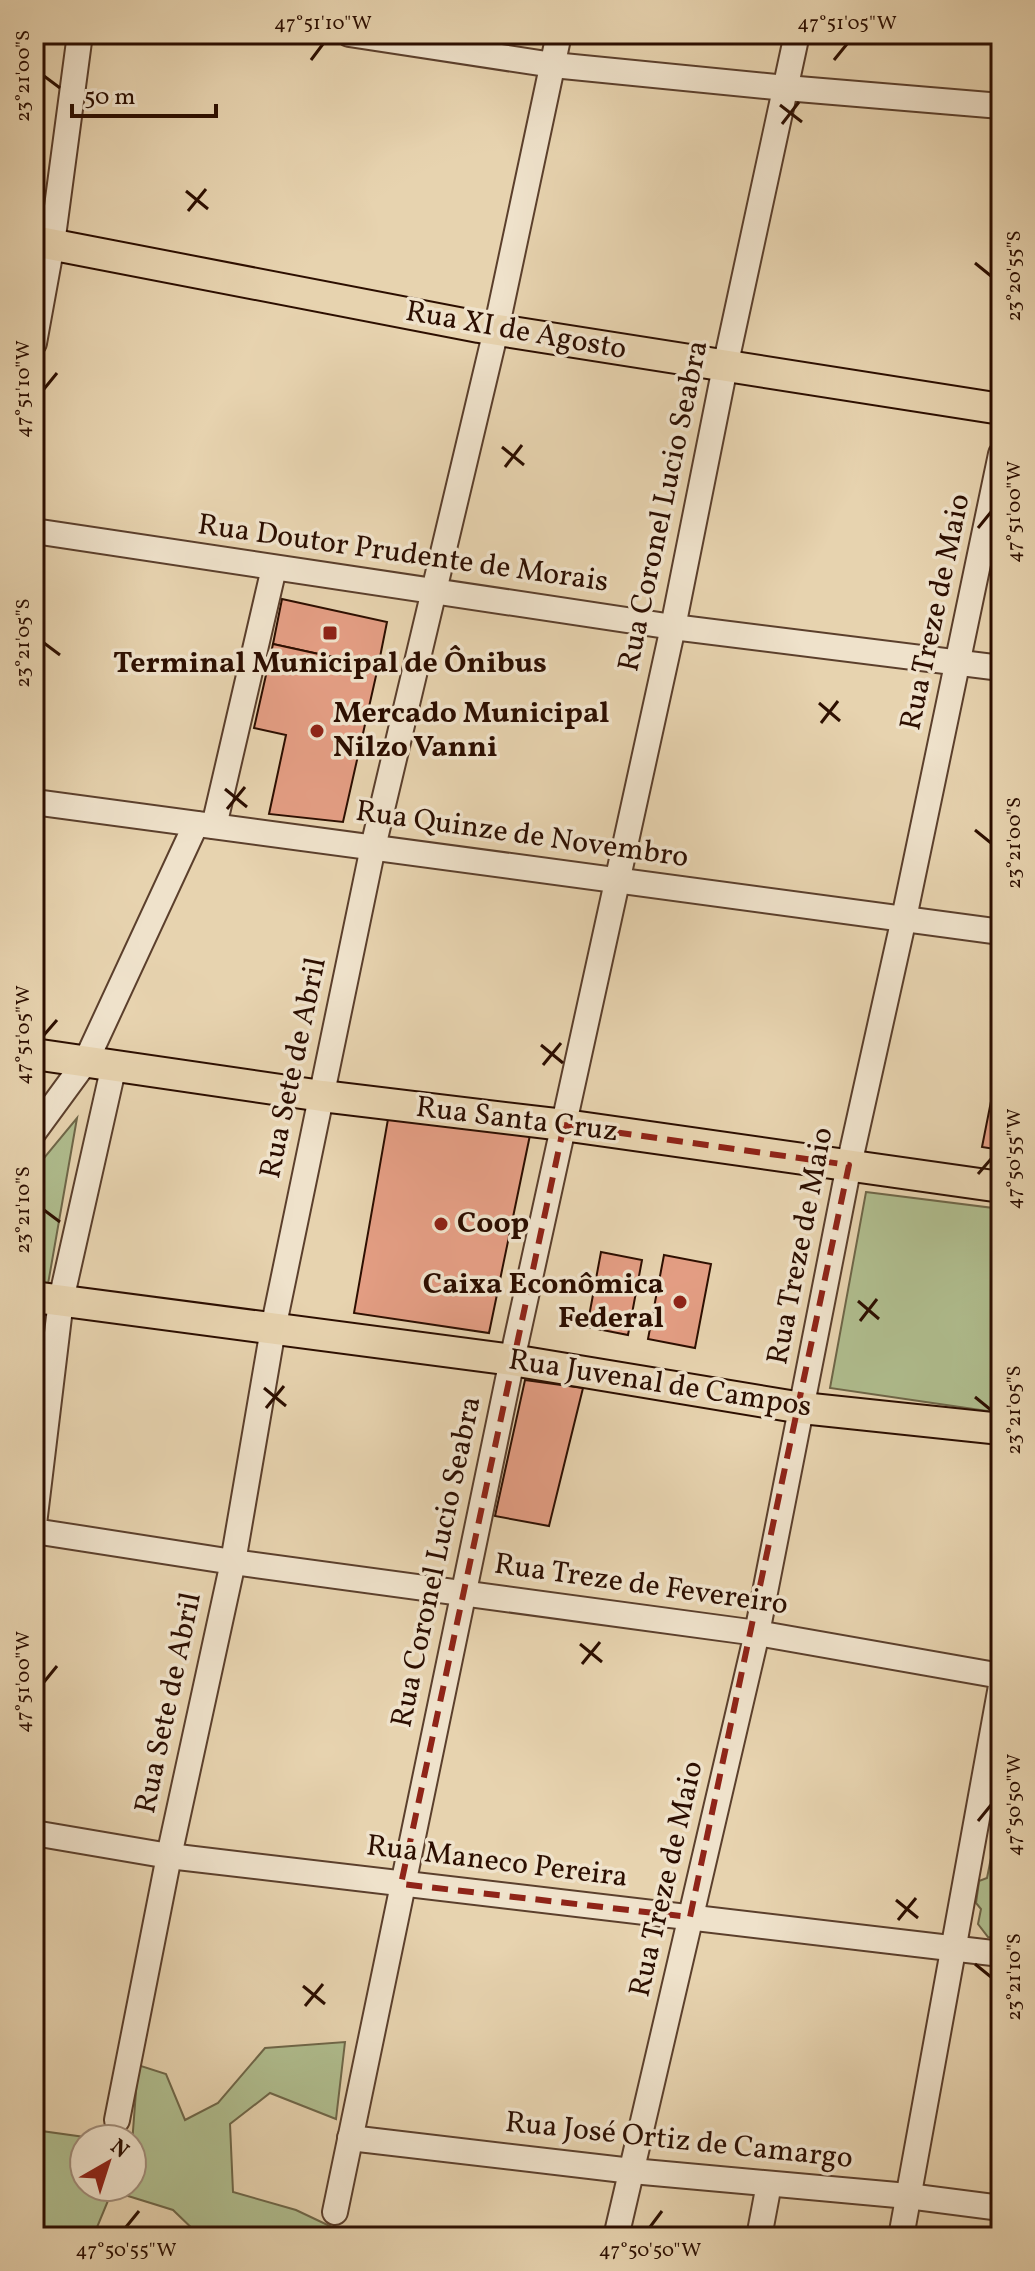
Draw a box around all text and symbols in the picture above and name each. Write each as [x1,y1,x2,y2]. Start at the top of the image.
text: 47°51'10"W [274,10,372,38]
text: 47°51'05"W [797,10,897,38]
text: 23°21'00"S [10,30,38,122]
scale bar [72,68,216,118]
text: 50 m [84,81,136,115]
text: 23°20'55"S [1001,230,1029,322]
street label: Rua XI de Agosto [402,291,630,371]
street label: Rua Coronel Lucio Seabra [608,337,720,675]
text: 47°51'10"W [10,340,38,438]
text: 47°51'00"W [1001,461,1029,563]
street label: Rua Treze de Maio [890,490,982,734]
street label: Rua Doutor Prudente de Morais [195,504,611,604]
text: 23°21'05"S [10,598,38,688]
marker: Terminal Municipal de Ônibus [321,624,339,642]
place label: Terminal Municipal de Ônibus [113,643,547,685]
place label: Mercado Municipal Nilzo Vanni [333,693,609,769]
marker: Mercado Municipal Nilzo Vanni [308,722,326,740]
street label: Rua Quinze de Novembro [353,791,691,879]
text: 23°21'00"S [1001,797,1029,889]
street label: Rua Sete de Abril [250,954,338,1182]
text: 47°51'05"W [10,985,38,1085]
street label: Rua Santa Cruz [414,1087,620,1153]
text: 47°50'55"W [1001,1108,1029,1210]
street label: Rua Treze de Maio [757,1124,845,1368]
text: 23°21'10"S [10,1166,38,1254]
place label: Coop [457,1203,529,1245]
marker: Coop [432,1215,450,1233]
place label: Caixa Econômica Federal [423,1264,664,1340]
marker: Caixa Econômica Federal [671,1293,689,1311]
street label: Rua Juvenal de Campos [506,1339,814,1429]
text: 23°21'05"S [1001,1365,1029,1455]
street label: Rua Coronel Lucio Seabra [381,1393,493,1731]
street label: Rua Treze de Fevereiro [491,1544,791,1626]
street label: Rua Sete de Abril [125,1589,213,1817]
text: 47°51'00"W [10,1631,38,1733]
text: 47°50'50"W [1001,1754,1029,1856]
street label: Rua Treze de Maio [619,1757,715,2001]
street label: Rua Maneco Pereira [364,1825,630,1899]
text: 23°21'10"S [1001,1933,1029,2021]
street label: Rua José Ortiz de Camargo [503,2102,855,2180]
north arrow [68,2123,148,2203]
text: N [103,2132,135,2166]
text: 47°50'55"W [75,2237,177,2265]
text: 47°50'50"W [599,2237,701,2265]

